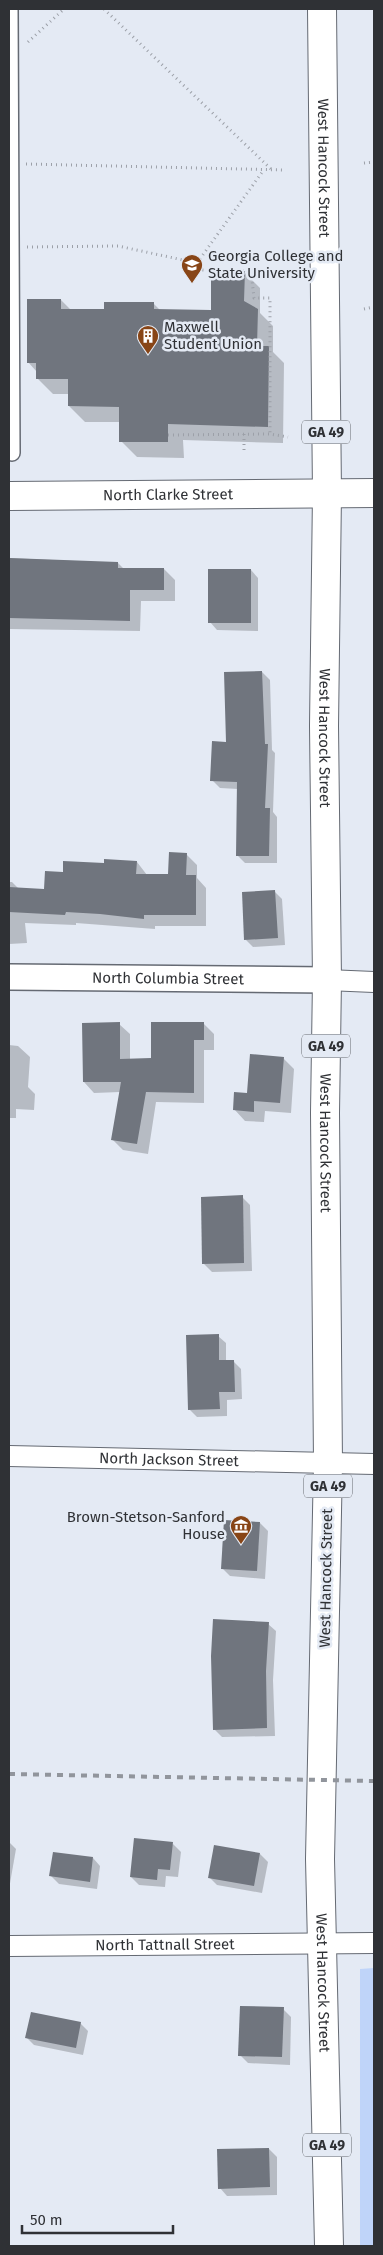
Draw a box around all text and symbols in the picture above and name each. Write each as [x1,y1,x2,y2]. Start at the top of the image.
street label: West Hancock Street [314,98,333,238]
place label: Georgia College and State University [208,247,344,282]
school or university icon: Georgia College and State University [180,253,204,284]
place label: Maxwell Student Union [164,318,262,353]
building icon: Maxwell Student Union [136,324,160,355]
road number: GA 49 [302,421,350,444]
street label: North Clarke Street [103,485,234,504]
street label: West Hancock Street [315,668,334,808]
street label: North Columbia Street [92,969,245,988]
road number: GA 49 [302,1034,350,1058]
street label: West Hancock Street [316,1073,335,1213]
street label: North Jackson Street [99,1449,240,1470]
road number: GA 49 [304,1474,352,1498]
place label: Brown-Stetson-Sanford House [67,1508,225,1543]
street label: West Hancock Street [316,1508,336,1648]
museum icon: Brown-Stetson-Sanford House [229,1514,253,1545]
street label: West Hancock Street [312,1913,334,2053]
street label: North Tattnall Street [95,1935,235,1954]
road number: GA 49 [303,2134,351,2156]
scale bar [22,2202,174,2234]
text: 50 m [30,2211,63,2229]

